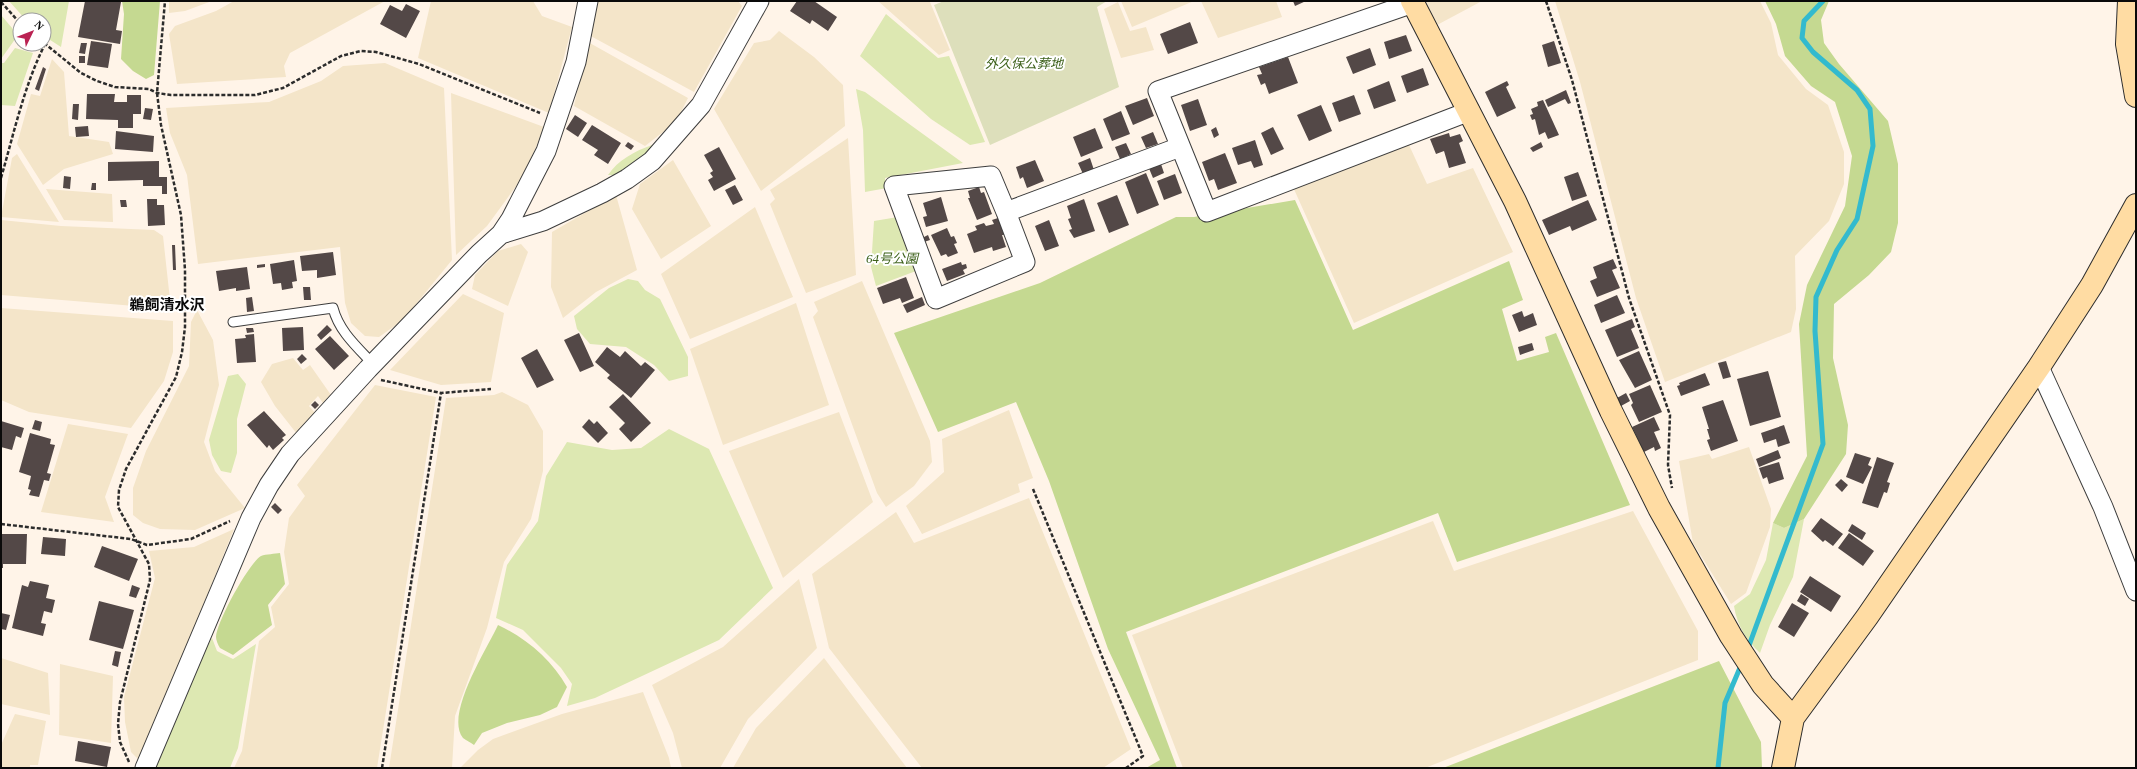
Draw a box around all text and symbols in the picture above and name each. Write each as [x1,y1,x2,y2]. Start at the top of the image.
north arrow [12,12,52,52]
text: N [32,18,46,32]
park label: 外久保公葬地 [985,56,1065,71]
park label: 64号公園 [866,251,920,266]
district label: 鵜飼清水沢 [129,297,205,313]

